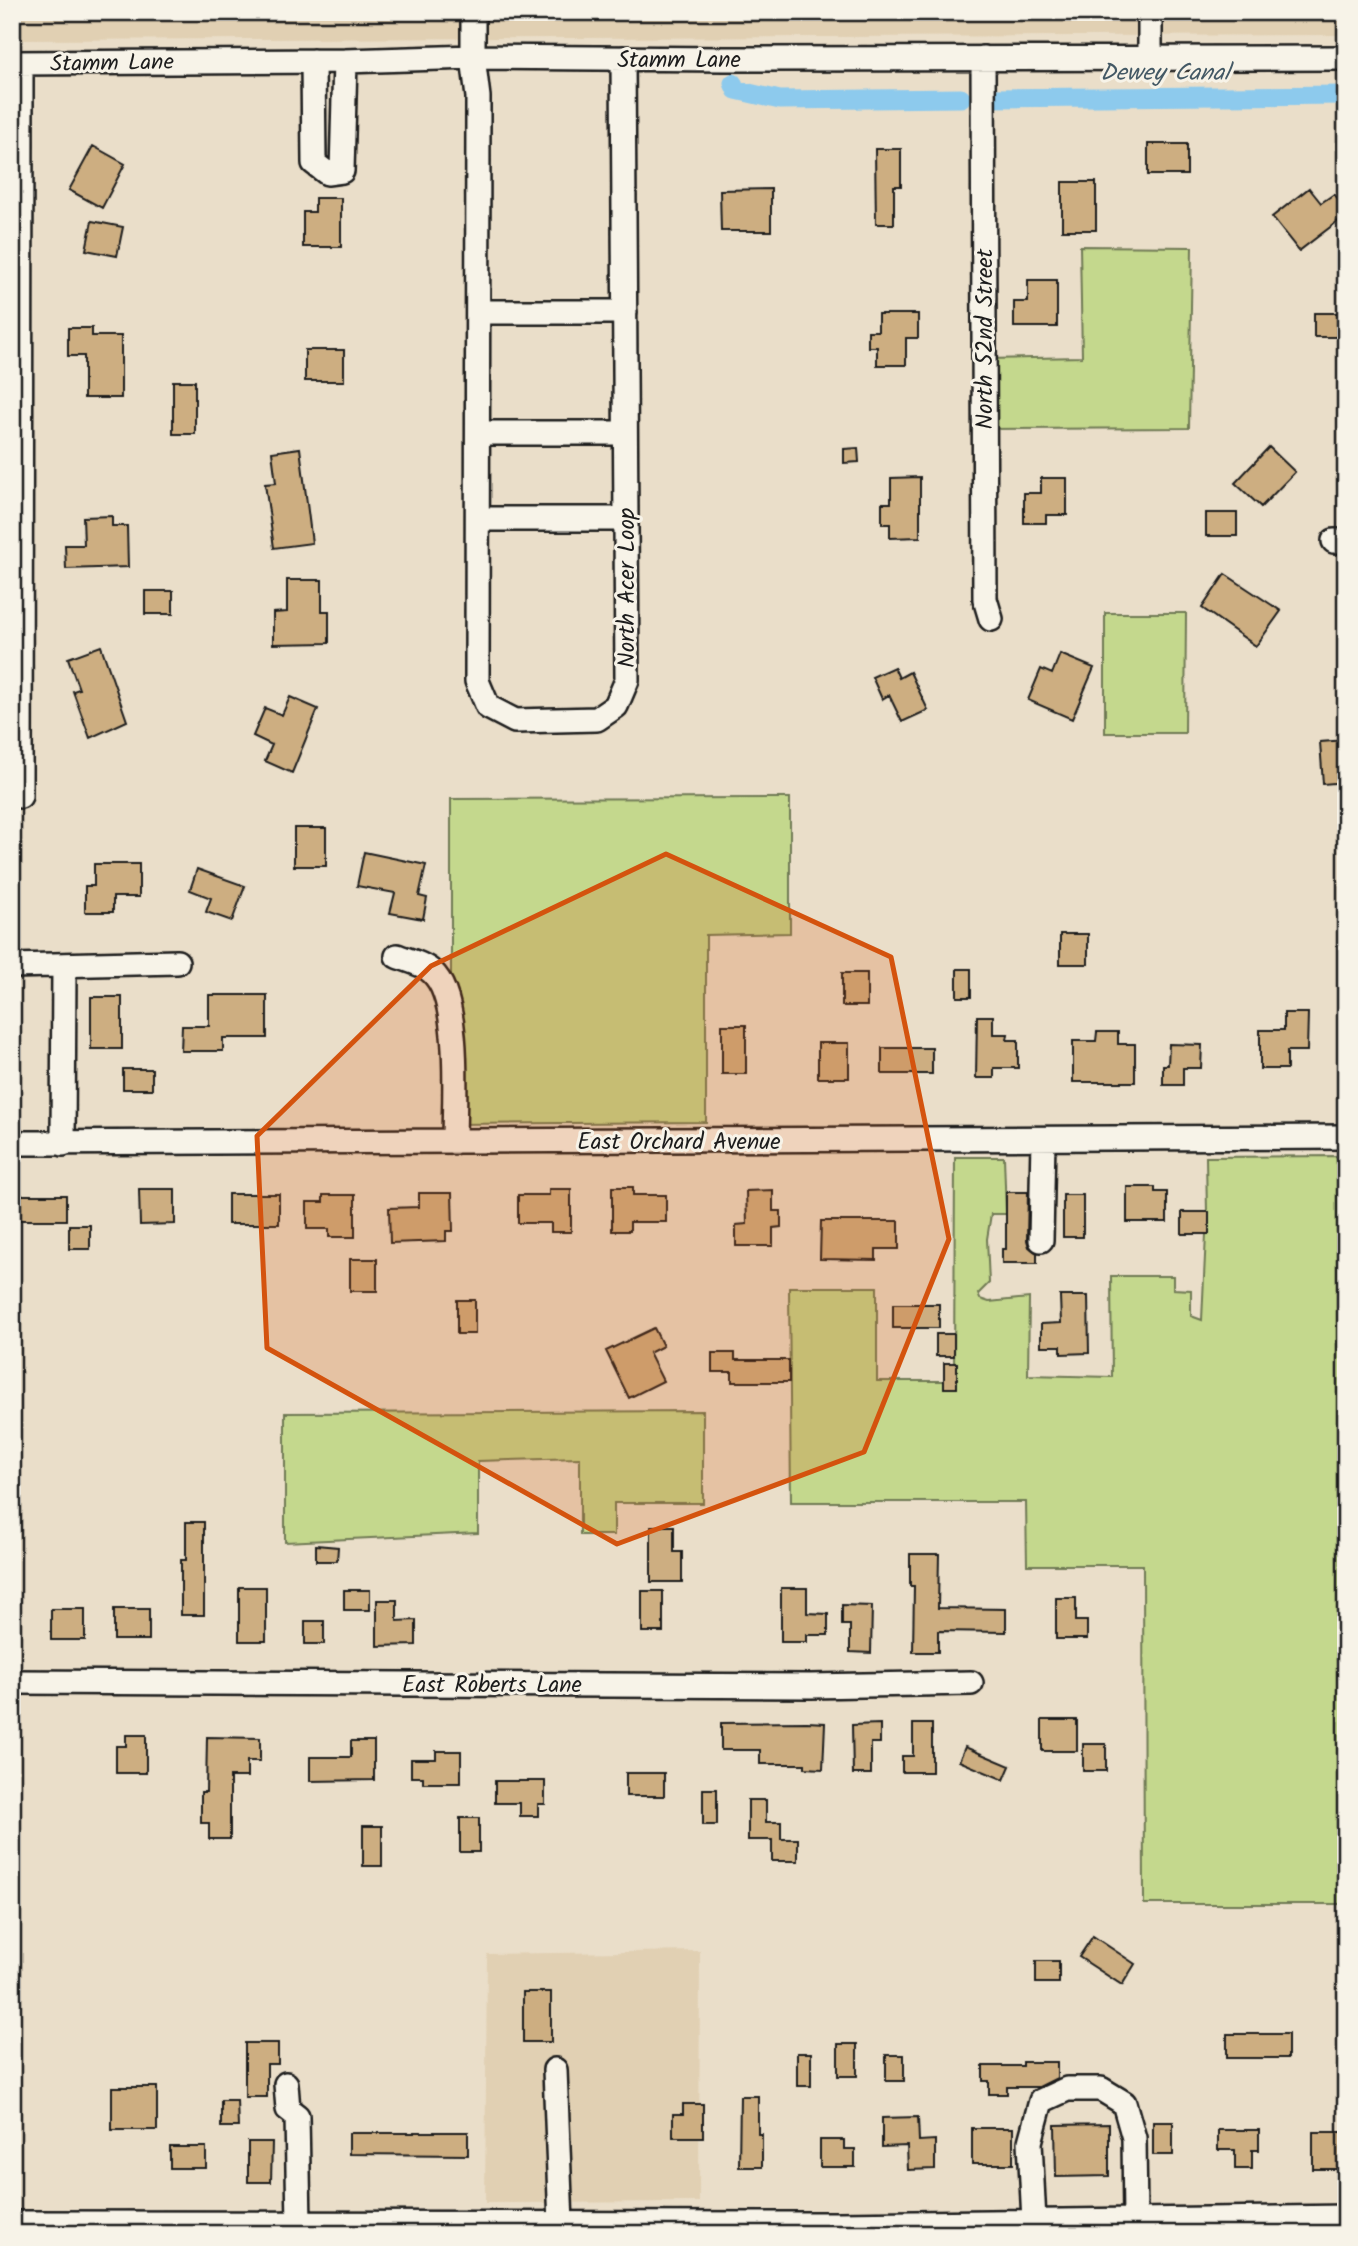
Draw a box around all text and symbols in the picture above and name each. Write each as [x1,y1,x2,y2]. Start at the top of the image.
street label: Stamm Lane [617,43,741,79]
street label: Stamm Lane [50,45,174,83]
water label: Dewey Canal [1100,54,1234,93]
street label: North 52nd Street [968,247,1004,430]
street label: North Acer Loop [610,508,646,668]
street label: East Orchard Avenue [577,1125,781,1161]
street label: East Roberts Lane [402,1668,582,1704]

